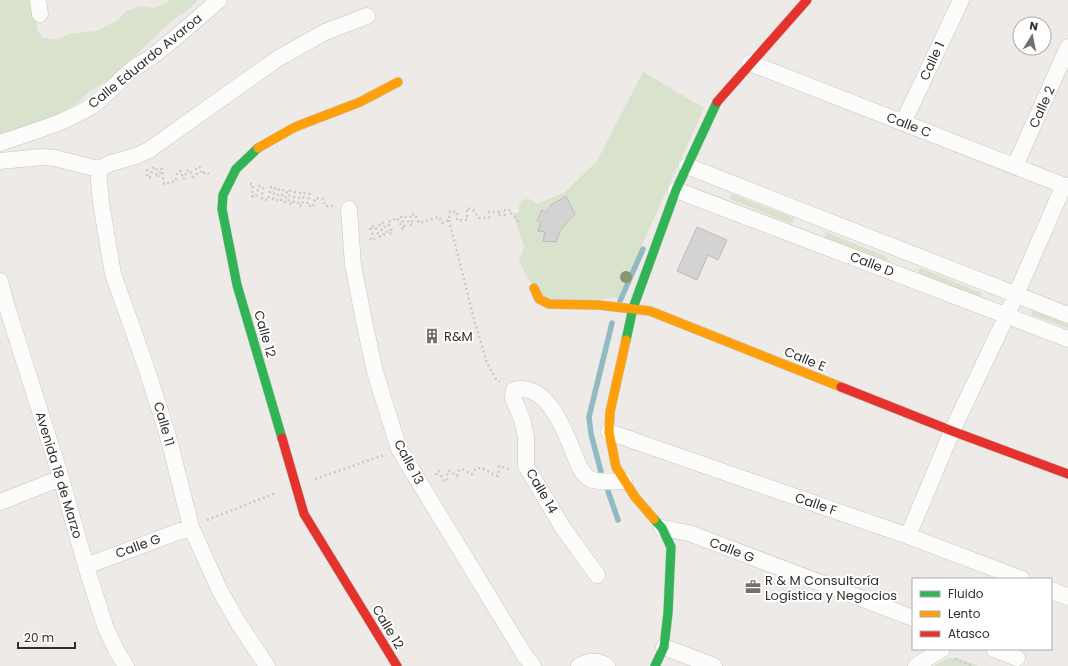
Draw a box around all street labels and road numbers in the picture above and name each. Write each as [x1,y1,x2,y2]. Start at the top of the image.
street label: Calle Eduardo Avaroa [84,9,206,113]
street label: Calle 1 [915,38,949,84]
street label: Calle 2 [1024,83,1060,131]
street label: Calle C [884,108,934,142]
street label: Calle D [847,247,897,281]
street label: Calle 12 [249,308,281,360]
street label: Calle E [781,342,829,376]
street label: Calle 11 [149,400,179,448]
street label: Avenida 18 de Marzo [31,409,87,541]
street label: Calle 13 [389,436,429,488]
street label: Calle 14 [521,465,563,517]
street label: Calle F [792,488,840,520]
street label: Calle G [113,529,163,563]
street label: Calle G [707,533,757,567]
street label: Calle 12 [367,601,409,653]

